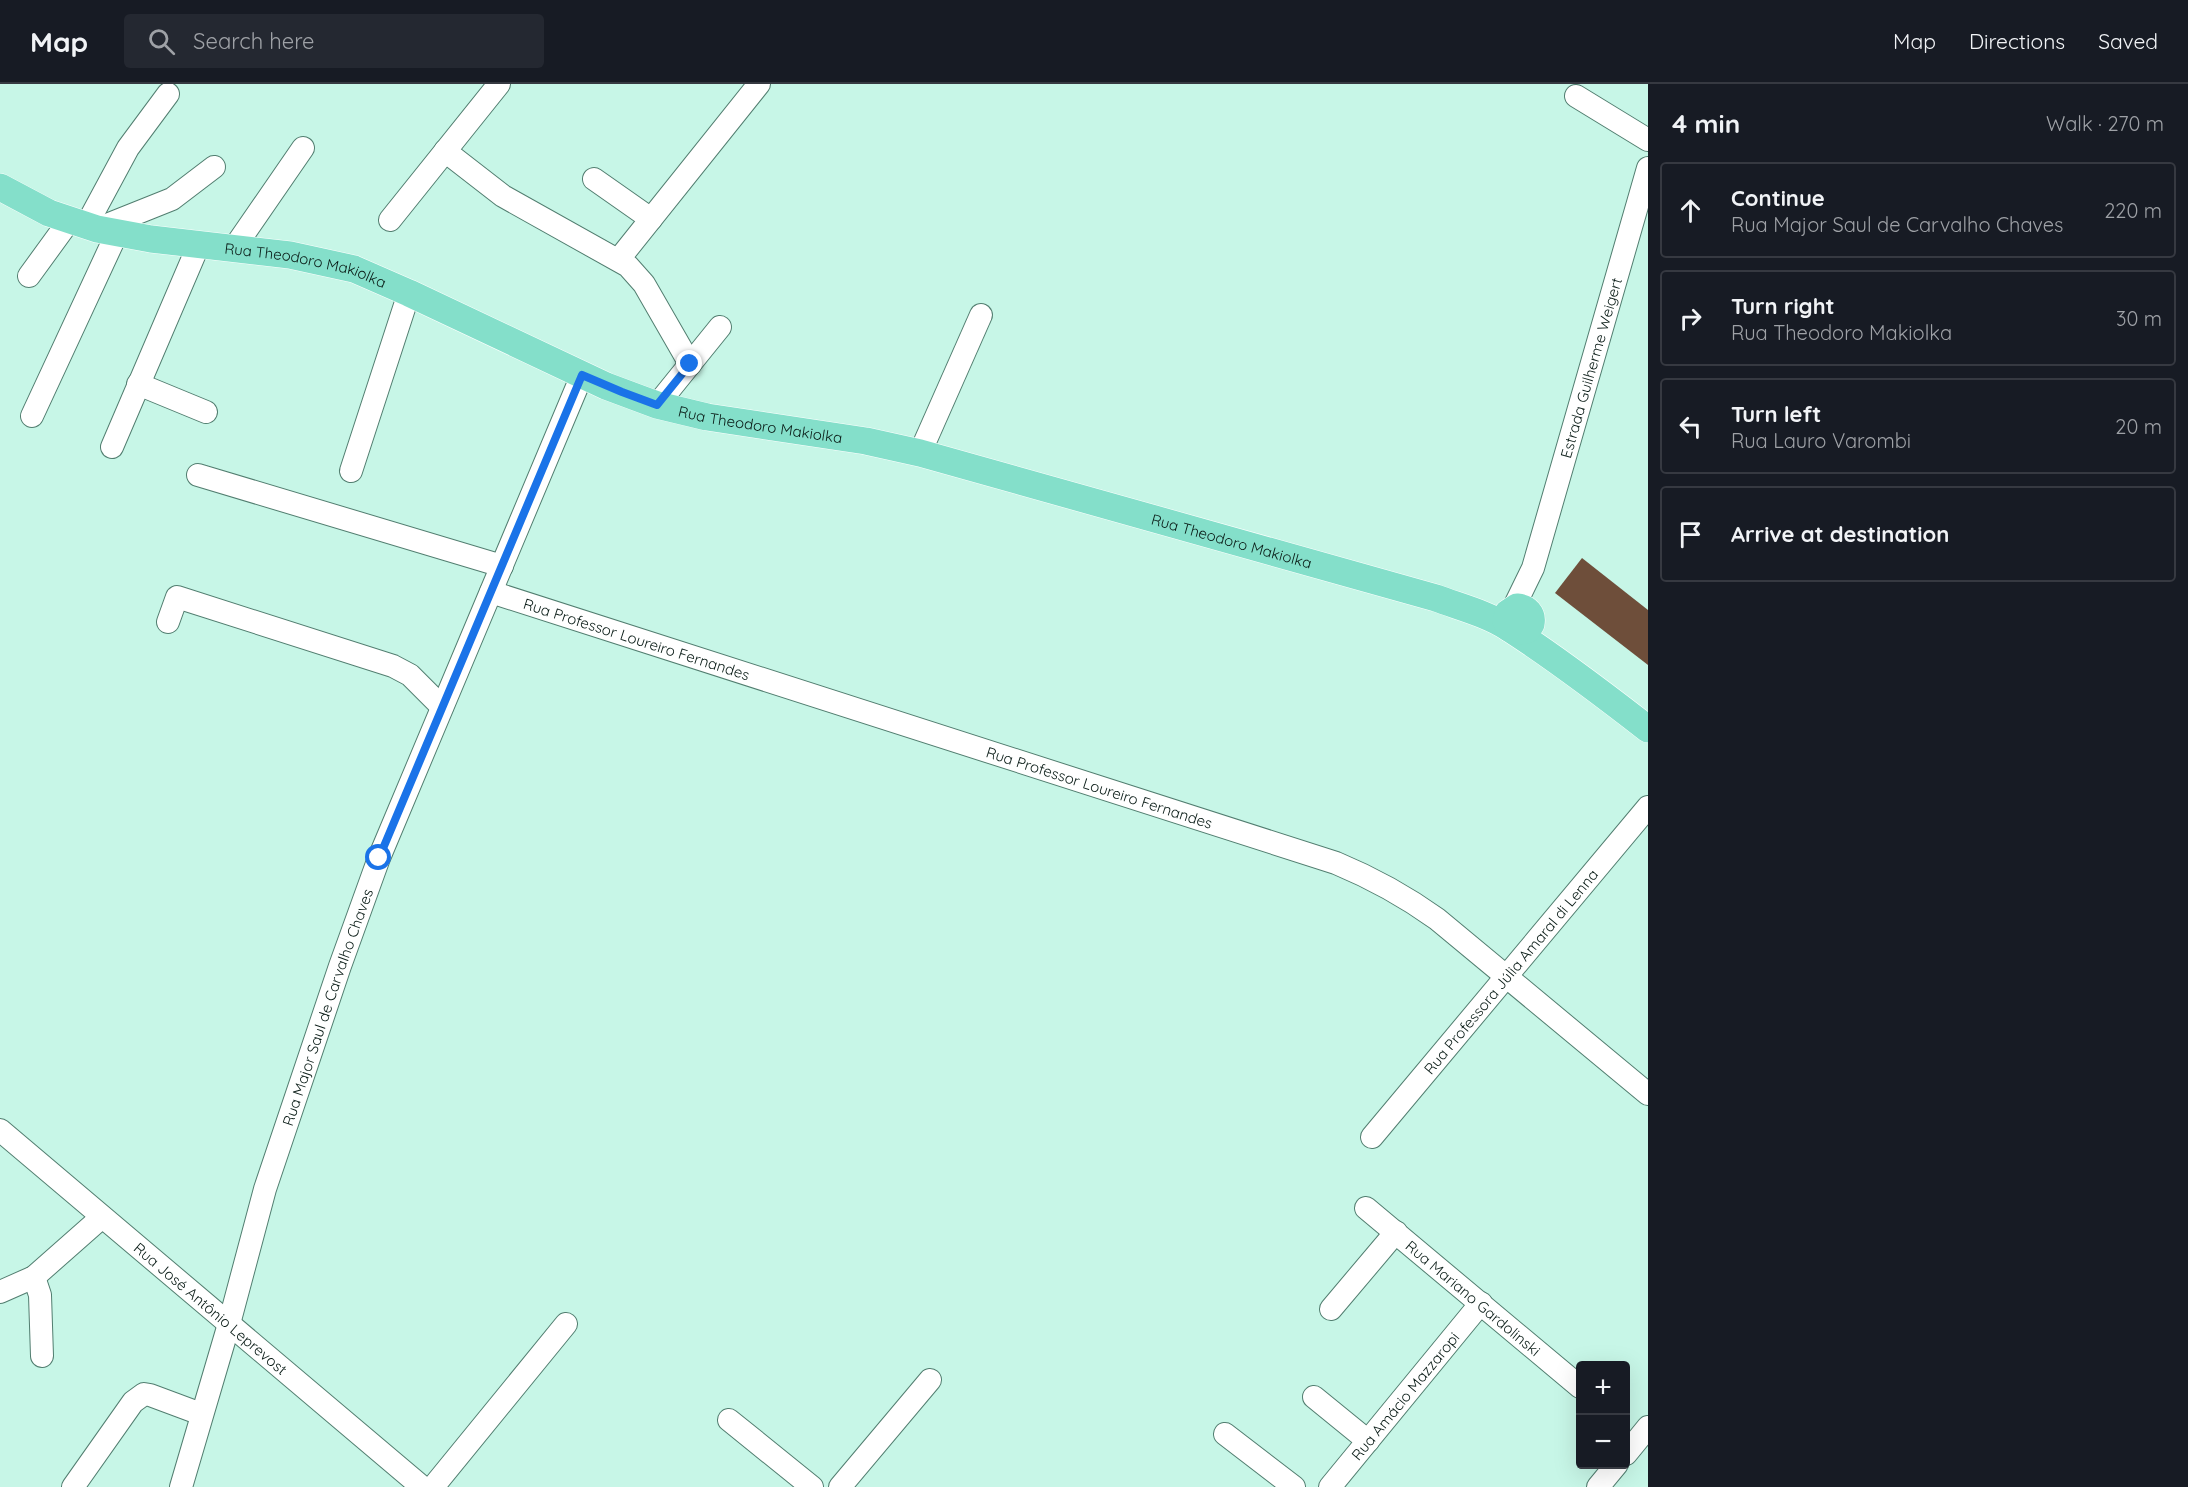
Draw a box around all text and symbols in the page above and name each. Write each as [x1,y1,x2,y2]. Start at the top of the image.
search box [124,14,544,68]
text: Map [30,24,88,59]
icon: search [145,25,178,58]
text: Search here [193,27,315,55]
text: Map [1893,28,1936,54]
text: Directions [1969,28,2065,54]
text: Saved [2098,28,2158,54]
text: 4 min [1672,107,1740,140]
text: Walk · 270 m [2046,111,2164,136]
text: Continue [1731,184,1825,212]
icon: ahead [1674,194,1707,227]
text: 220 m [2104,198,2162,223]
text: Rua Major Saul de Carvalho Chaves [1731,212,2063,237]
street label: Rua Theodoro Makiolka [223,238,389,292]
street label: Estrada Guilherme Weigert [1556,275,1626,460]
text: Turn right [1731,292,1835,320]
icon: right [1674,302,1707,335]
text: 30 m [2116,306,2162,331]
text: Rua Theodoro Makiolka [1731,320,1952,345]
route end [676,350,702,376]
text: Turn left [1731,400,1821,428]
street label: Rua Theodoro Makiolka [677,401,844,447]
icon: left [1674,410,1707,443]
text: 20 m [2115,414,2162,439]
text: Rua Lauro Varombi [1731,428,1911,453]
street label: Rua Theodoro Makiolka [1149,509,1314,572]
icon: arrive [1674,518,1707,551]
text: Arrive at destination [1731,520,1949,548]
street label: Rua Professor Loureiro Fernandes [521,594,752,684]
street label: Rua Professor Loureiro Fernandes [984,742,1215,832]
route start [365,844,391,870]
street label: Rua Professora Júlia Amaral di Lenna [1419,865,1602,1078]
street label: Rua Major Saul de Carvalho Chaves [278,886,377,1128]
street label: Rua Mariano Gardolinski [1402,1236,1545,1360]
street label: Rua José Antônio Leprevost [130,1238,291,1379]
street label: Rua Amácio Mazzaropi [1347,1328,1463,1464]
map controls [1576,1361,1630,1469]
button: + [1576,1361,1630,1415]
button: − [1576,1415,1630,1469]

